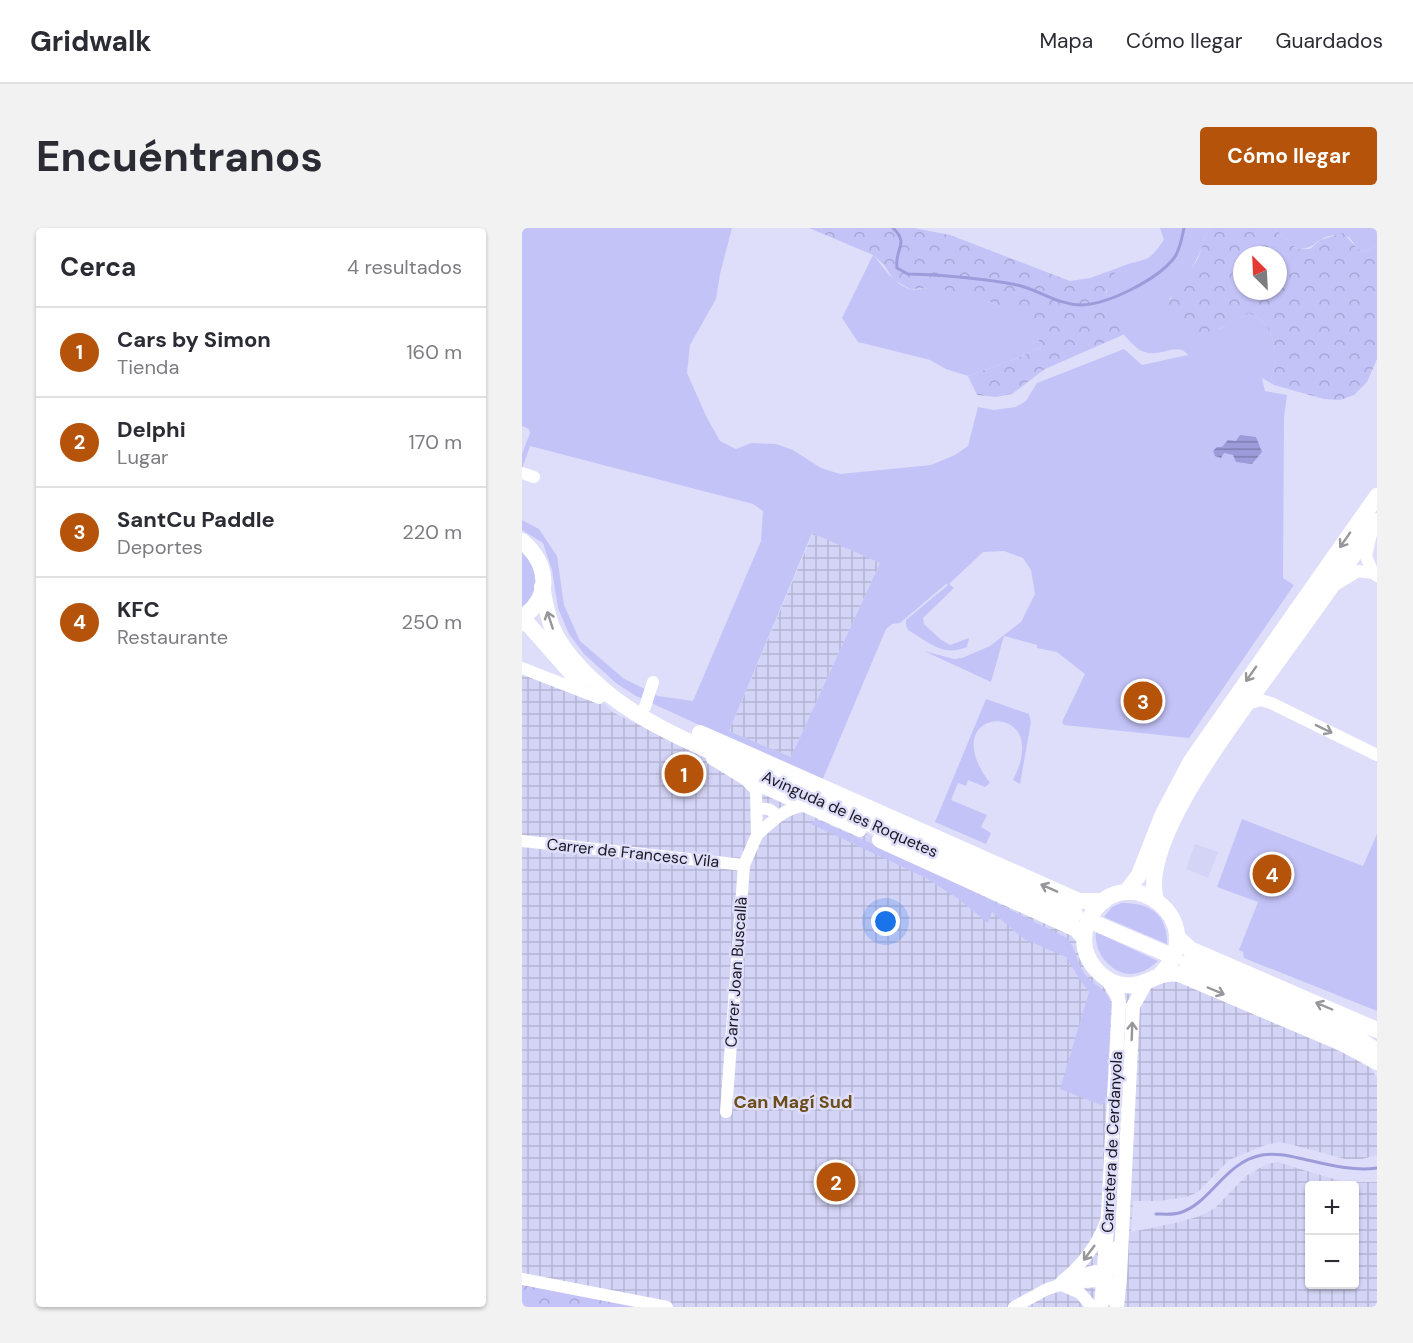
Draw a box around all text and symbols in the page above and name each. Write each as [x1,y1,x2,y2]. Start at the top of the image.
text: Gridwalk [30,23,152,60]
text: Mapa [1039,27,1093,55]
text: Cómo llegar [1126,27,1243,55]
text: Guardados [1276,27,1383,55]
button: Cómo llegar [1200,127,1377,185]
text: Encuéntranos [36,129,323,184]
north arrow [1233,246,1287,300]
text: Cerca [60,250,136,284]
text: 4 resultados [347,254,462,280]
text: Cars by Simon [117,325,271,354]
text: 1 [76,339,83,365]
text: 160 m [406,339,462,365]
text: Tienda [117,354,179,380]
text: Delphi [117,415,186,444]
text: 2 [74,429,85,455]
text: 170 m [409,429,462,455]
text: Lugar [117,444,168,470]
text: SantCu Paddle [117,505,275,534]
text: 3 [73,519,86,545]
text: 220 m [402,519,462,545]
one-way arrow [1339,532,1352,548]
text: Deportes [117,534,203,560]
text: KFC [117,595,160,624]
text: 4 [73,609,86,635]
text: 250 m [401,609,462,635]
one-way arrow [544,611,555,630]
text: Restaurante [117,624,228,650]
one-way arrow [1245,666,1257,682]
pin: 3 [1124,678,1162,724]
one-way arrow [1314,723,1332,735]
pin: 1 [664,752,704,796]
street label: Avinguda de les Roquetes [759,766,941,862]
street label: Carrer de Francesc Vila [546,834,720,872]
pin: 4 [1252,852,1292,896]
one-way arrow [1040,881,1058,893]
street label: Carrer Joan Buscallà [720,896,752,1048]
your location [871,907,900,936]
one-way arrow [1207,986,1225,997]
one-way arrow [1315,1000,1333,1011]
one-way arrow [1127,1022,1138,1042]
street label: Carretera de Cerdanyola [1097,1051,1127,1233]
district label: Can Magí Sud [733,1090,853,1114]
pin: 2 [816,1160,856,1204]
map controls [1305,1181,1359,1289]
button: + [1305,1181,1359,1235]
button: − [1305,1235,1359,1289]
one-way arrow [1083,1244,1096,1260]

